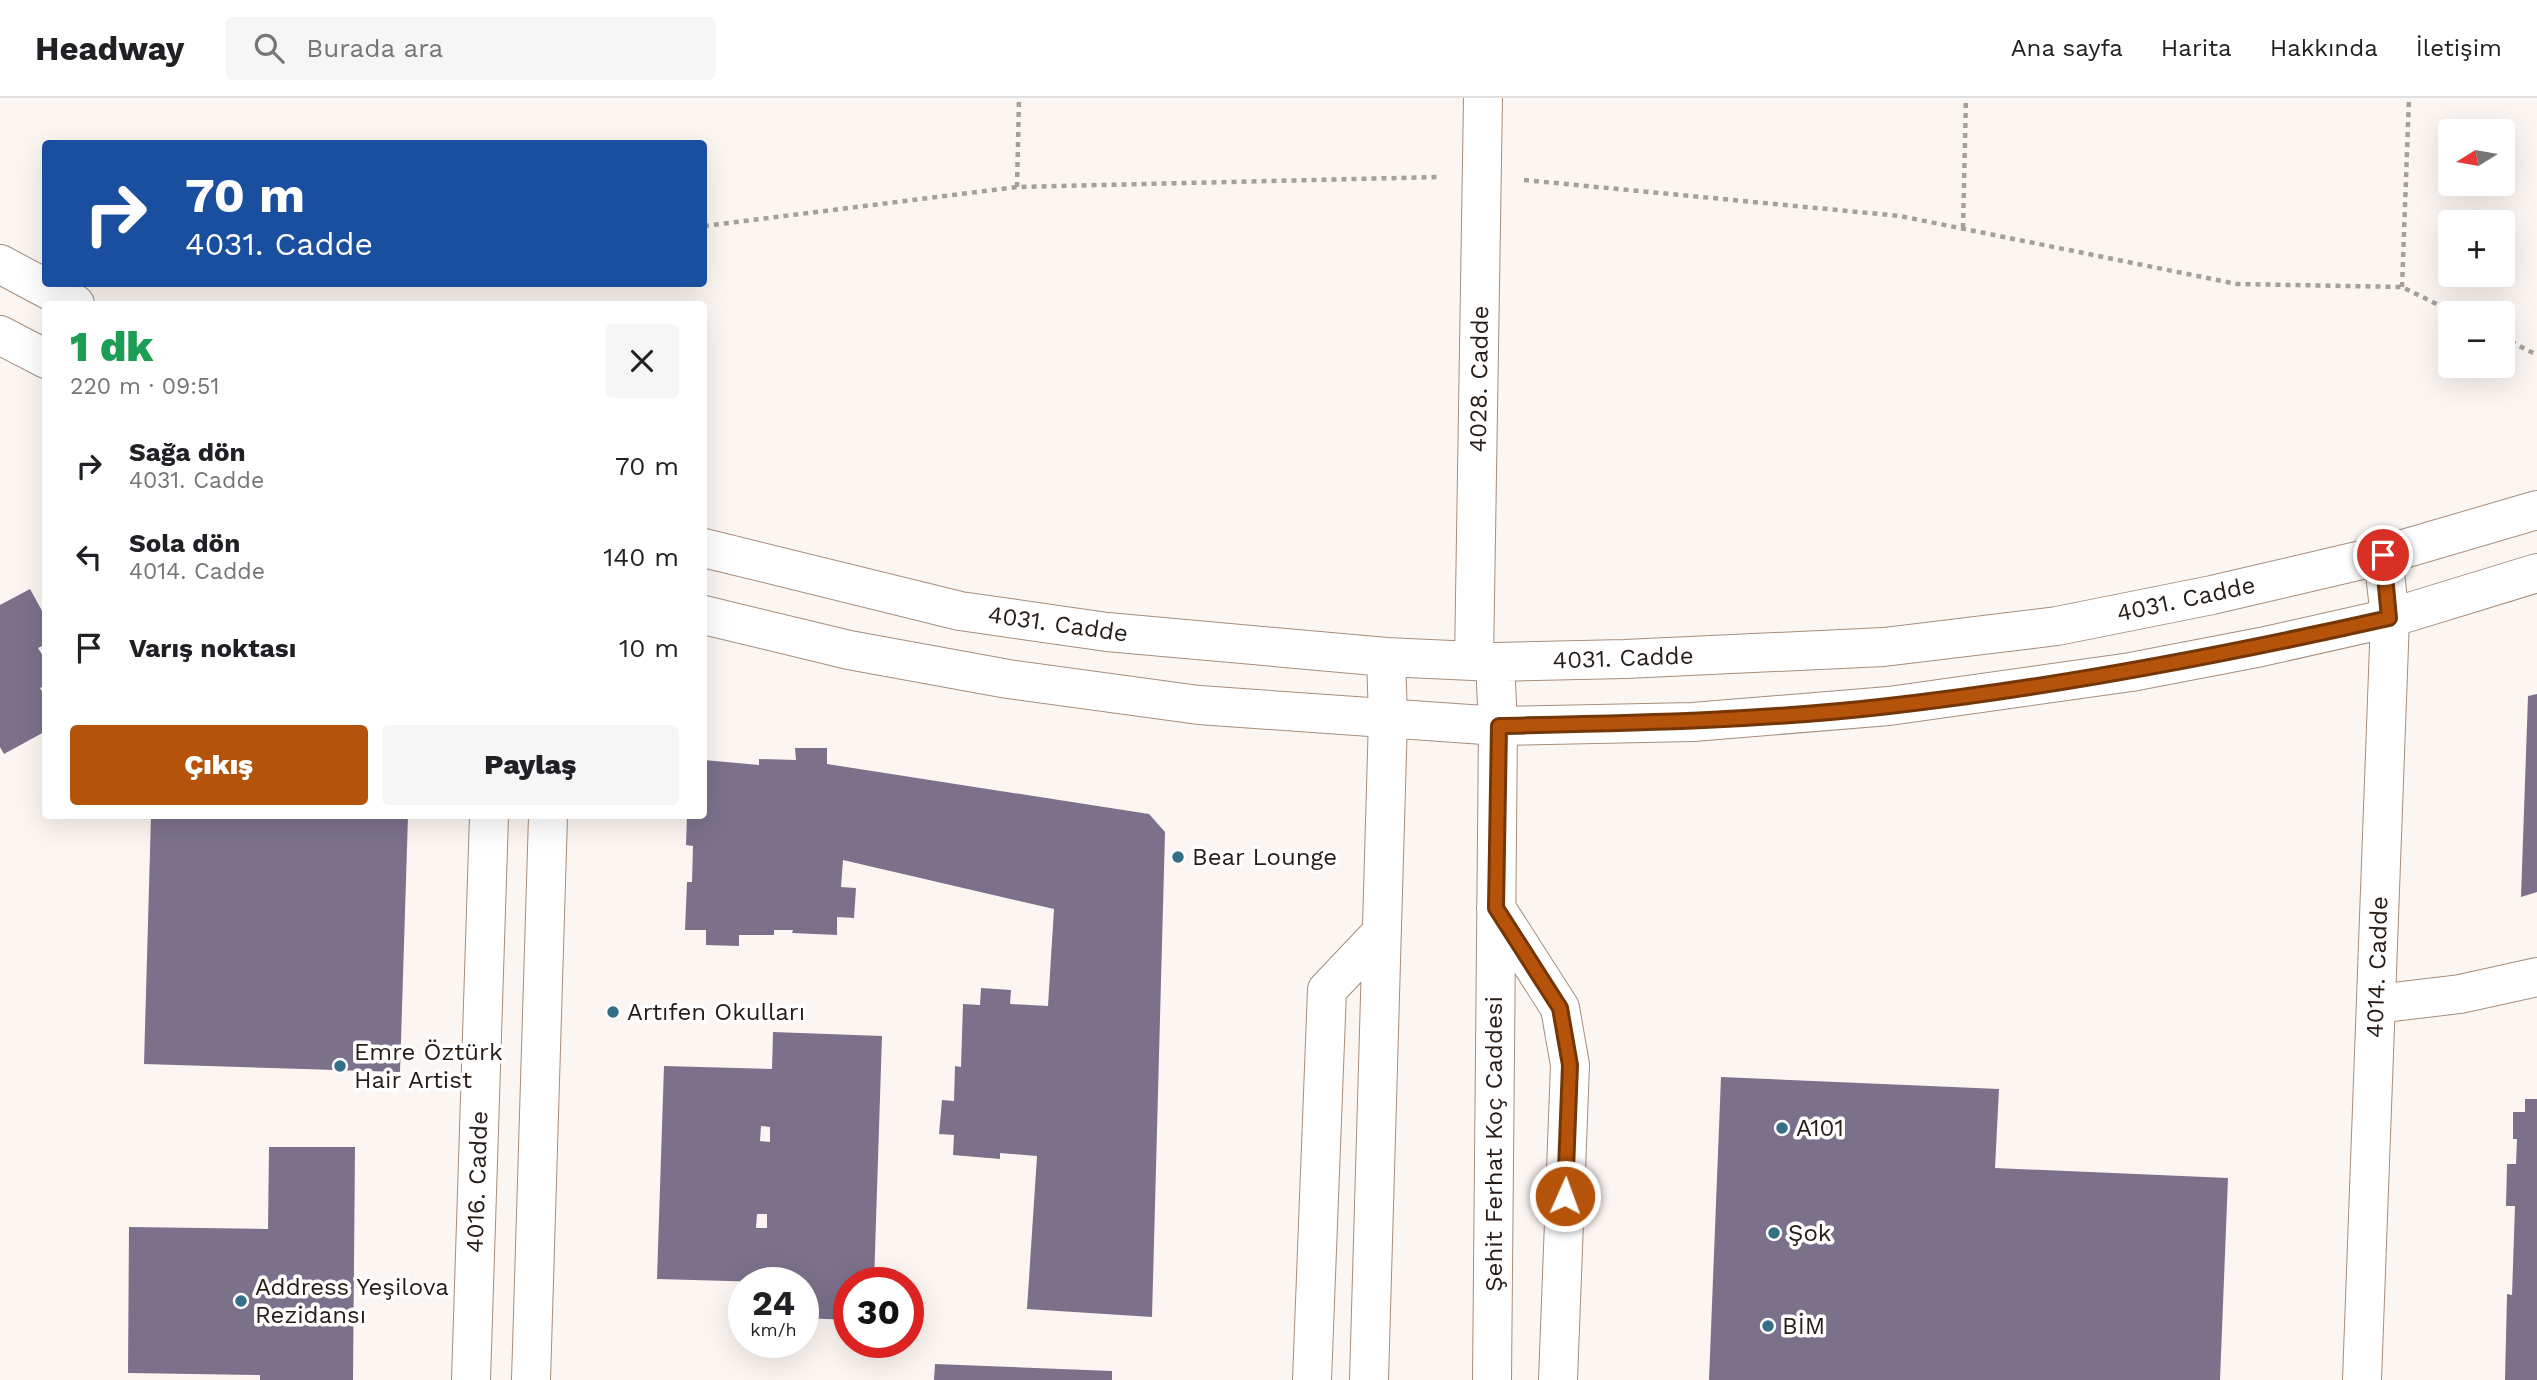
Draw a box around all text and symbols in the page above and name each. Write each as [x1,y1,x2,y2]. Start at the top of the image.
search box [226,17,716,80]
text: Headway [35,29,184,68]
icon: search [250,29,288,67]
text: Burada ara [306,33,443,63]
text: Ana sayfa [2011,34,2123,62]
text: Harita [2161,34,2232,62]
text: Hakkında [2270,34,2378,62]
text: İletişim [2416,34,2502,62]
north arrow [2438,119,2515,196]
map controls [2438,119,2515,378]
text: 70 m [185,166,305,224]
icon: right [70,168,161,259]
button: + [2438,210,2515,287]
text: 4031. Cadde [185,225,373,263]
button: − [2438,301,2515,378]
street label: 4028. Cadde [1464,305,1494,453]
text: 1 dk [70,322,153,371]
button: close [605,324,679,398]
text: 220 m · 09:51 [70,373,219,400]
text: Sağa dön [129,437,246,467]
icon: right [70,447,108,485]
text: 70 m [615,451,679,481]
text: 4031. Cadde [129,467,264,494]
pin [2353,525,2413,585]
text: Sola dön [129,528,240,558]
icon: arrive [2364,536,2402,574]
icon: left [70,538,108,576]
text: 140 m [603,542,679,572]
text: 4014. Cadde [129,558,265,585]
street label: 4031. Cadde [2114,571,2258,627]
street label: 4031. Cadde [986,600,1130,648]
icon: arrive [70,629,108,667]
text: Varış noktası [129,633,296,663]
text: 10 m [619,633,679,663]
street label: 4031. Cadde [1552,642,1694,674]
button: Çıkış [70,725,368,805]
button: Paylaş [382,725,679,805]
place label: Bear Lounge [1192,843,1337,871]
marker: Bear Lounge [1170,849,1186,865]
street label: 4014. Cadde [2361,896,2393,1038]
street label: Şehit Ferhat Koç Caddesi [1480,996,1508,1292]
place label: Artıfen Okulları [627,998,805,1026]
marker: Artıfen Okulları [605,1004,621,1020]
place label: Emre Öztürk Hair Artist [354,1038,503,1094]
marker: Emre Öztürk Hair Artist [332,1058,348,1074]
street label: 4016. Cadde [461,1111,493,1253]
place label: A101 [1796,1114,1844,1142]
marker: A101 [1774,1120,1790,1136]
position arrow [1528,1159,1602,1233]
place label: Şok [1788,1219,1832,1247]
marker: Şok [1766,1225,1782,1241]
speed limit sign: 30 [833,1267,924,1358]
place label: Address Yeşilova Rezidansı [255,1273,449,1329]
text: 24 [752,1282,795,1324]
marker: Address Yeşilova Rezidansı [233,1293,249,1309]
place label: BİM [1782,1312,1825,1340]
marker: BİM [1760,1318,1776,1334]
text: km/h [750,1319,797,1340]

